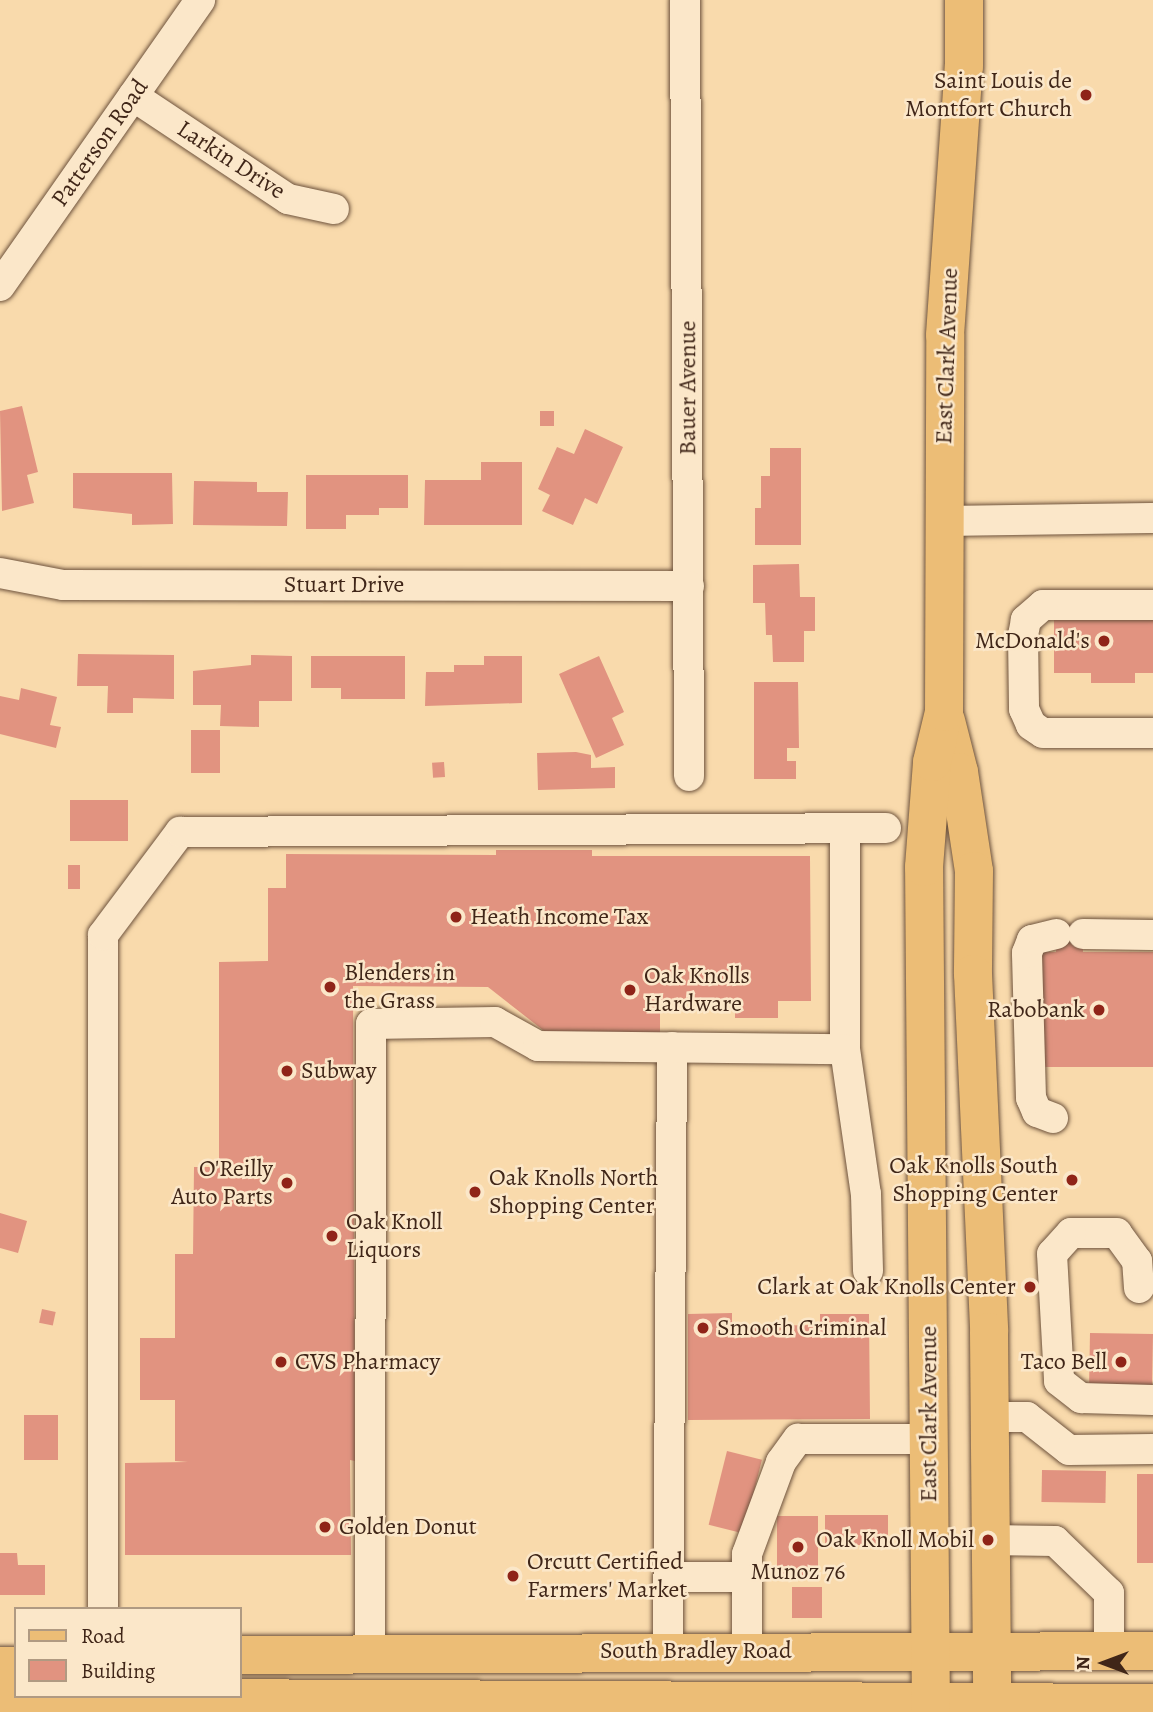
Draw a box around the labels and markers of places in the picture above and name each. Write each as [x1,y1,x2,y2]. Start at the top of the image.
place label: Saint Louis de Montfort Church [905,67,1072,123]
marker: Saint Louis de Montfort Church [1078,87,1094,103]
place label: McDonald's [975,627,1090,655]
marker: McDonald's [1096,633,1112,649]
place label: Heath Income Tax [470,903,648,931]
marker: Heath Income Tax [448,909,464,925]
place label: Blenders in the Grass [344,959,455,1015]
place label: Oak Knolls Hardware [644,962,750,1018]
marker: Blenders in the Grass [322,979,338,995]
marker: Oak Knolls Hardware [622,982,638,998]
place label: Rabobank [987,996,1085,1024]
marker: Rabobank [1091,1002,1107,1018]
place label: Subway [301,1057,376,1085]
marker: Subway [279,1063,295,1079]
place label: Oak Knolls South Shopping Center [889,1152,1058,1208]
place label: O'Reilly Auto Parts [171,1155,273,1211]
place label: Oak Knolls North Shopping Center [489,1164,658,1220]
marker: Oak Knolls South Shopping Center [1064,1172,1080,1188]
marker: O'Reilly Auto Parts [279,1175,295,1191]
marker: Oak Knolls North Shopping Center [467,1184,483,1200]
place label: Oak Knoll Liquors [346,1208,442,1264]
marker: Oak Knoll Liquors [324,1228,340,1244]
place label: Clark at Oak Knolls Center [757,1273,1016,1301]
marker: Clark at Oak Knolls Center [1022,1279,1038,1295]
place label: Smooth Criminal [717,1314,886,1342]
marker: Smooth Criminal [695,1320,711,1336]
place label: CVS Pharmacy [295,1348,440,1376]
place label: Taco Bell [1021,1348,1107,1376]
marker: CVS Pharmacy [273,1354,289,1370]
marker: Taco Bell [1113,1354,1129,1370]
place label: Golden Donut [339,1513,477,1541]
marker: Golden Donut [317,1519,333,1535]
place label: Oak Knoll Mobil [816,1526,974,1554]
marker: Oak Knoll Mobil [980,1532,996,1548]
marker: Munoz 76 [790,1539,806,1555]
place label: Orcutt Certified Farmers' Market [527,1548,688,1604]
place label: Munoz 76 [751,1558,845,1586]
marker: Orcutt Certified Farmers' Market [505,1568,521,1584]

